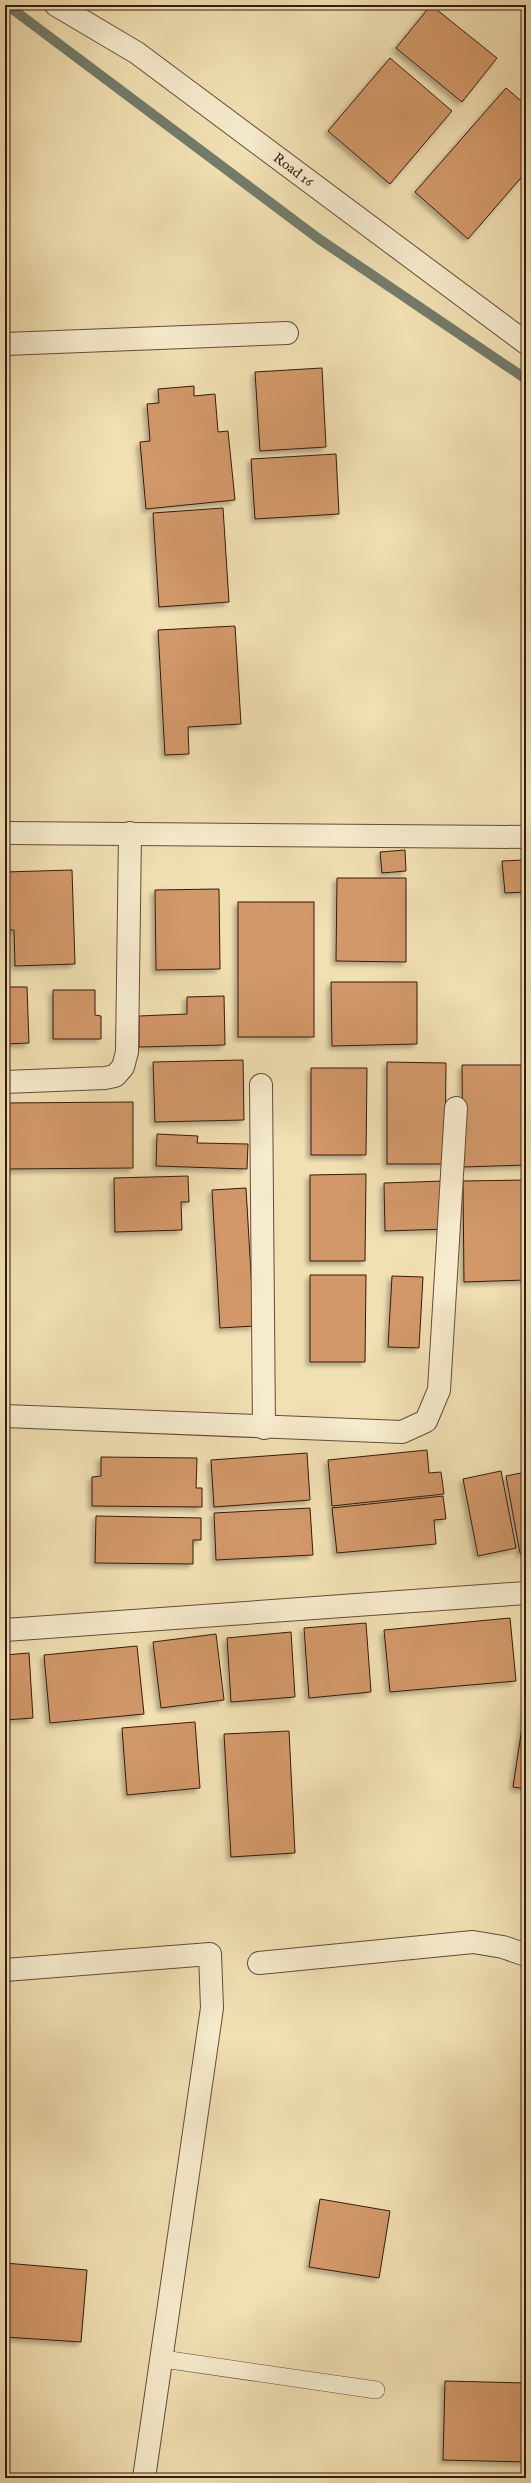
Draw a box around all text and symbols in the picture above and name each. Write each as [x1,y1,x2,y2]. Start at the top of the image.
street label: Road 16 [269,149,318,192]

